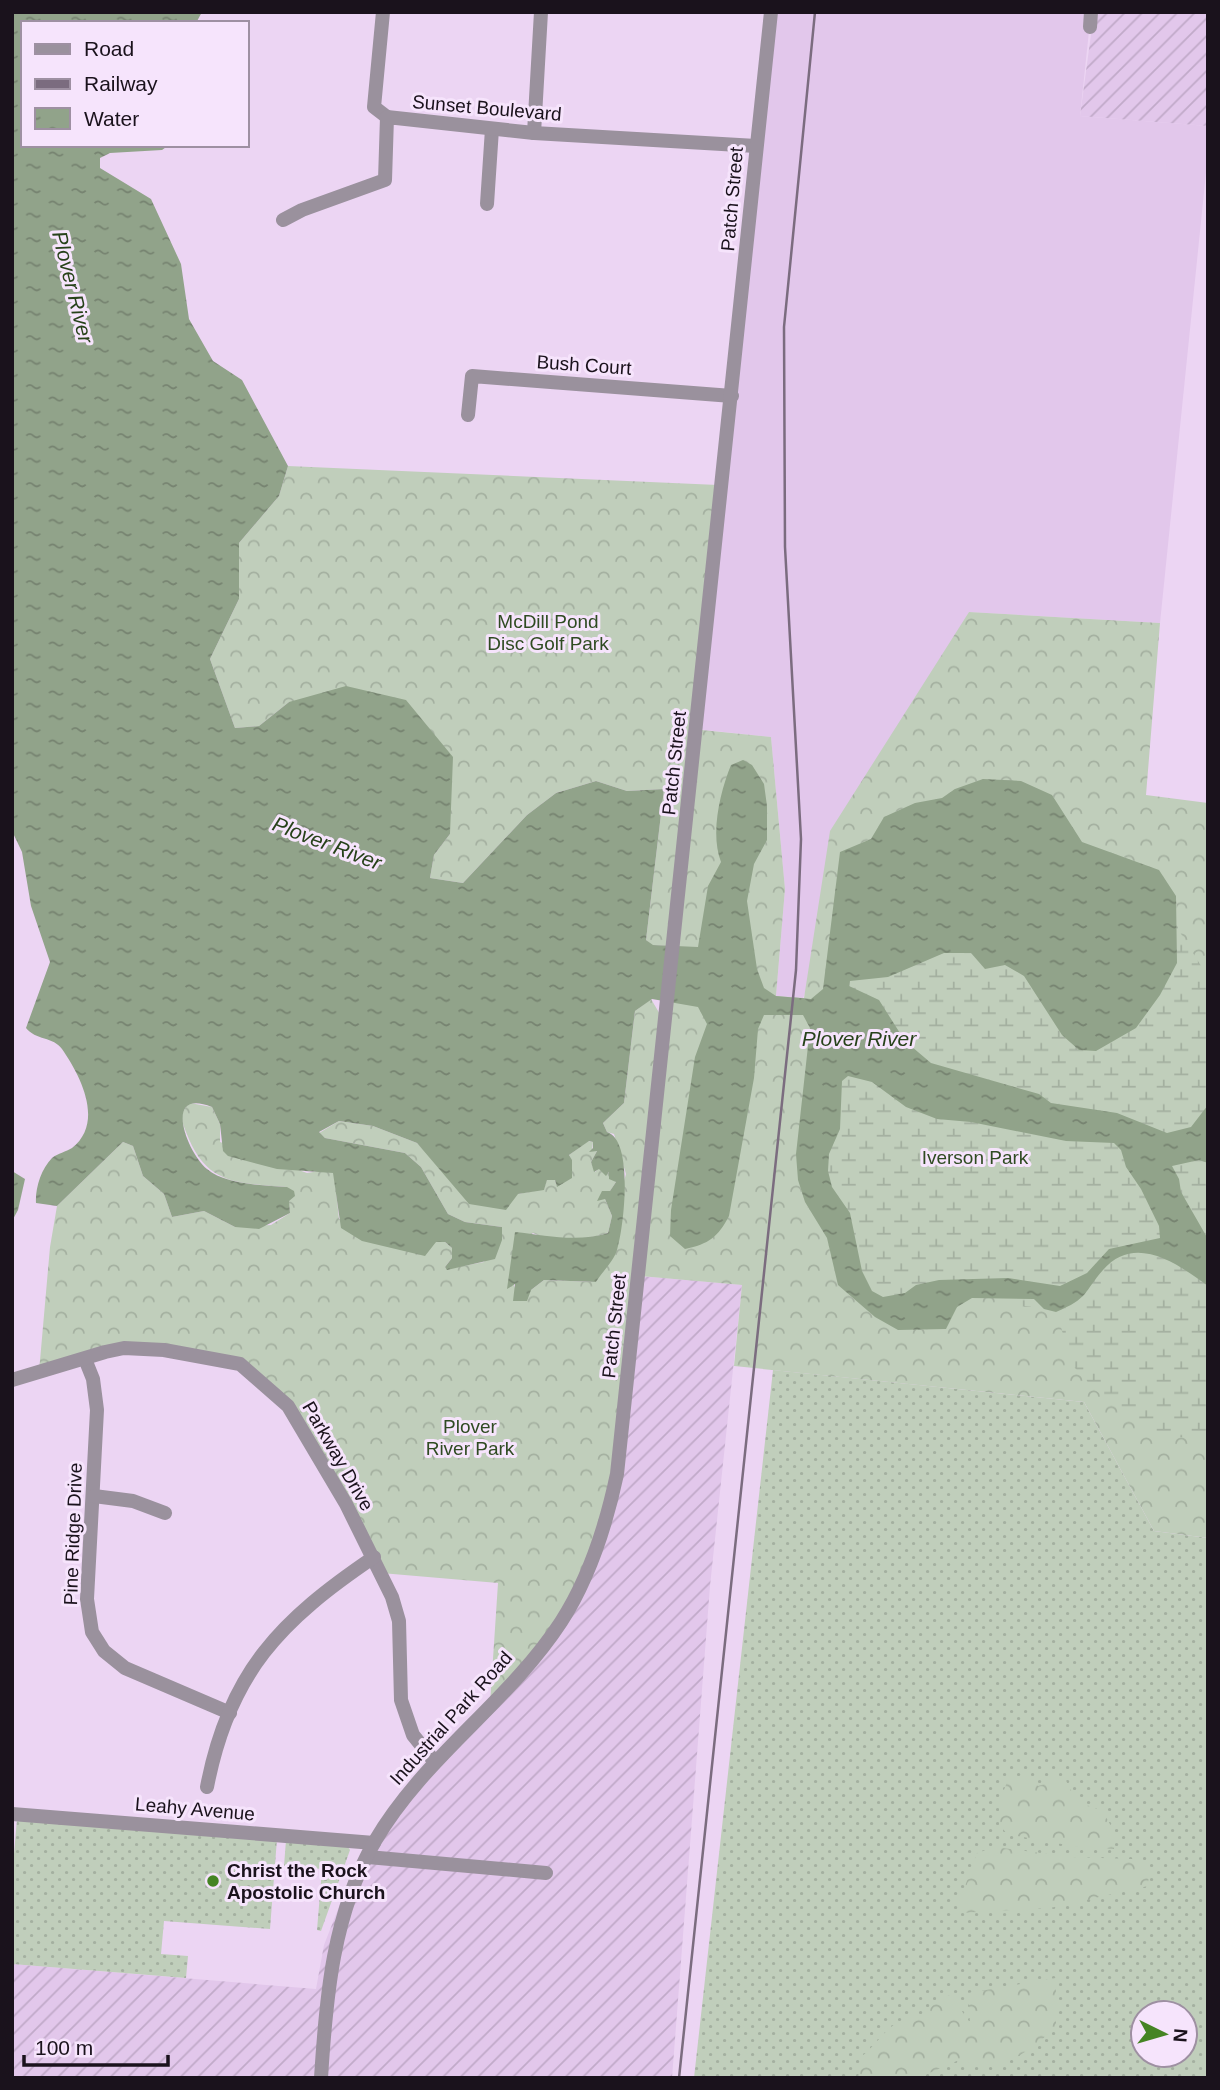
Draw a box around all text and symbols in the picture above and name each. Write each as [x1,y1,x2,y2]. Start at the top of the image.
legend [21,21,248,147]
text: Road [84,37,134,60]
text: Railway [84,72,158,95]
street label: Sunset Boulevard [411,91,563,125]
text: Water [84,107,139,130]
street label: Patch Street [717,145,747,252]
water label: Plover River [48,229,98,346]
street label: Bush Court [536,351,633,379]
park label: McDill Pond Disc Golf Park [487,611,609,654]
street label: Patch Street [658,709,690,816]
water label: Plover River [269,812,385,875]
water label: Plover River [802,1027,917,1050]
park label: Iverson Park [922,1147,1029,1168]
street label: Patch Street [598,1272,630,1379]
street label: Parkway Drive [298,1398,378,1514]
park label: Plover River Park [426,1416,515,1459]
street label: Pine Ridge Drive [60,1462,86,1606]
street label: Industrial Park Road [386,1647,516,1789]
street label: Leahy Avenue [134,1793,256,1825]
place label: Christ the Rock Apostolic Church [227,1860,385,1903]
marker: Christ the Rock Apostolic Church [205,1873,221,1889]
north arrow [1129,1999,1199,2069]
scale bar [24,2024,168,2068]
text: N [1169,2028,1191,2043]
text: 100 m [35,2036,93,2059]

